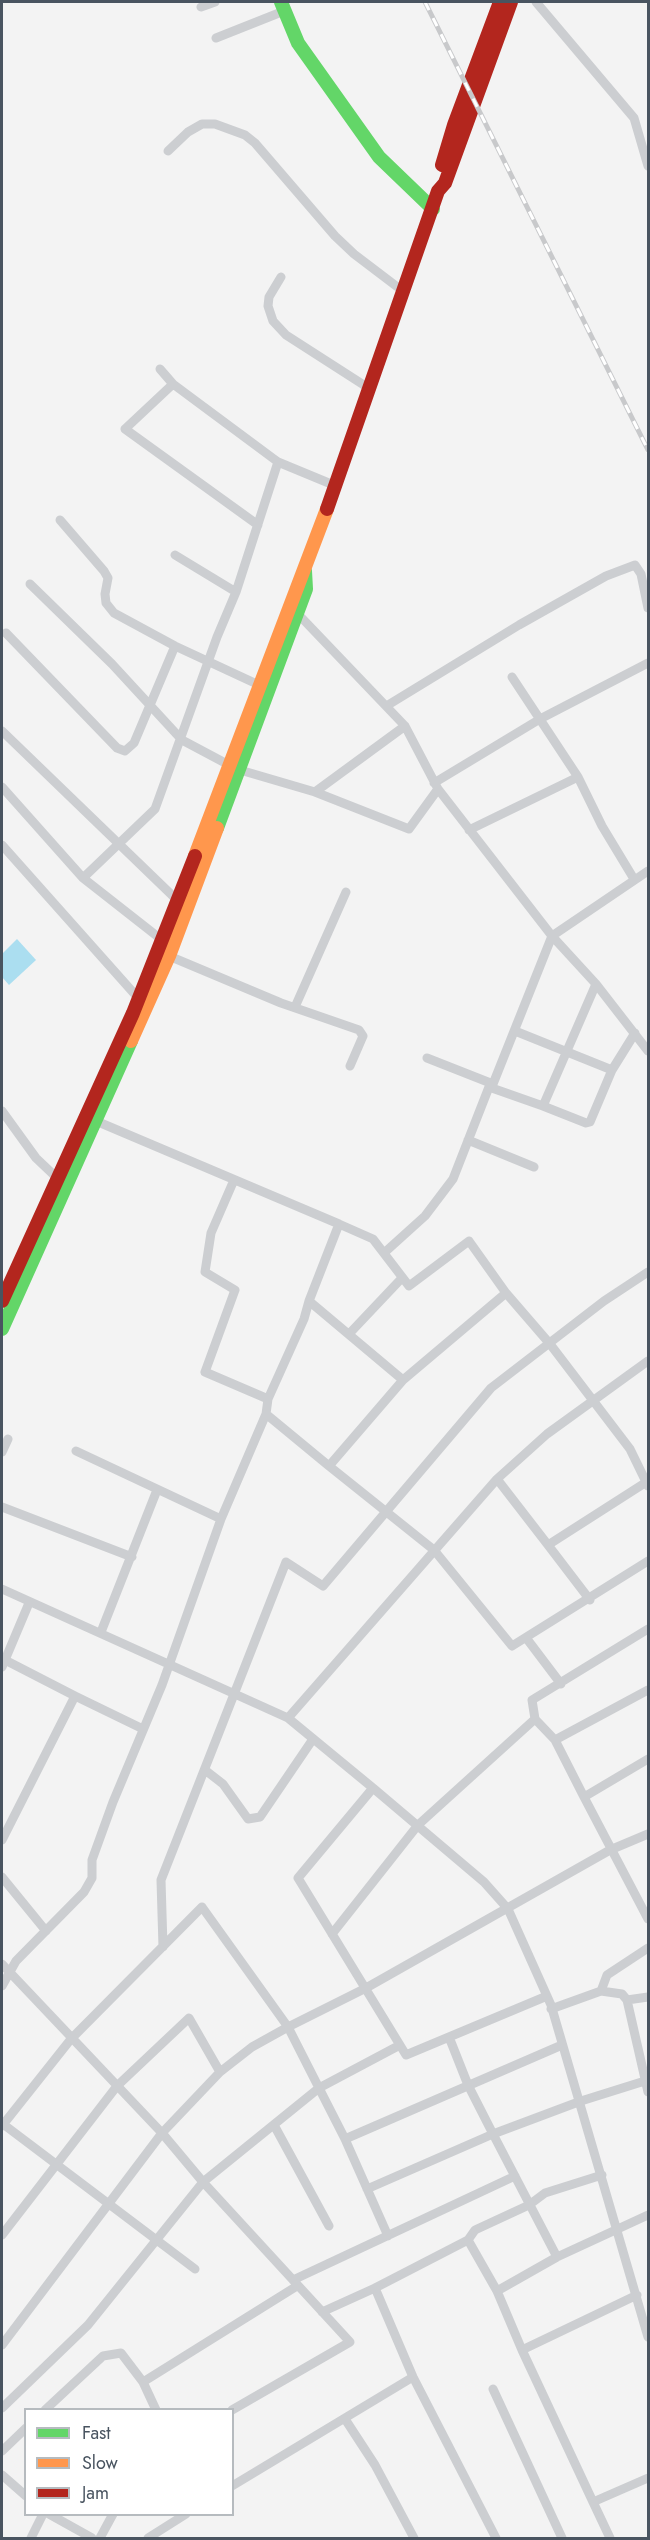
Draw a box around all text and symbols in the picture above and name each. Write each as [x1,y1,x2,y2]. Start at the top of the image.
legend [24,2408,234,2516]
text: Fast [82,2420,111,2446]
text: Slow [82,2450,118,2476]
text: Jam [82,2480,109,2506]

